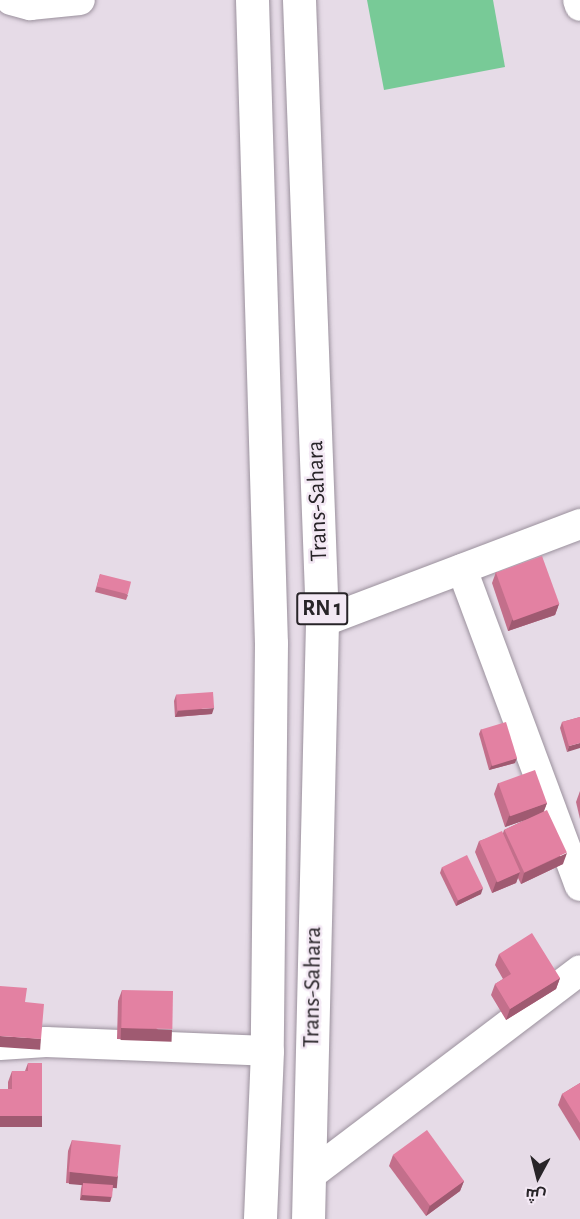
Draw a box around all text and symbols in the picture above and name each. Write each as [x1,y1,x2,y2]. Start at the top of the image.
street label: Trans-Sahara [301,440,335,562]
road number: RN 1 [295,590,349,628]
street label: Trans-Sahara [298,926,328,1048]
north arrow [508,1147,568,1207]
text: ش [525,1186,547,1204]

